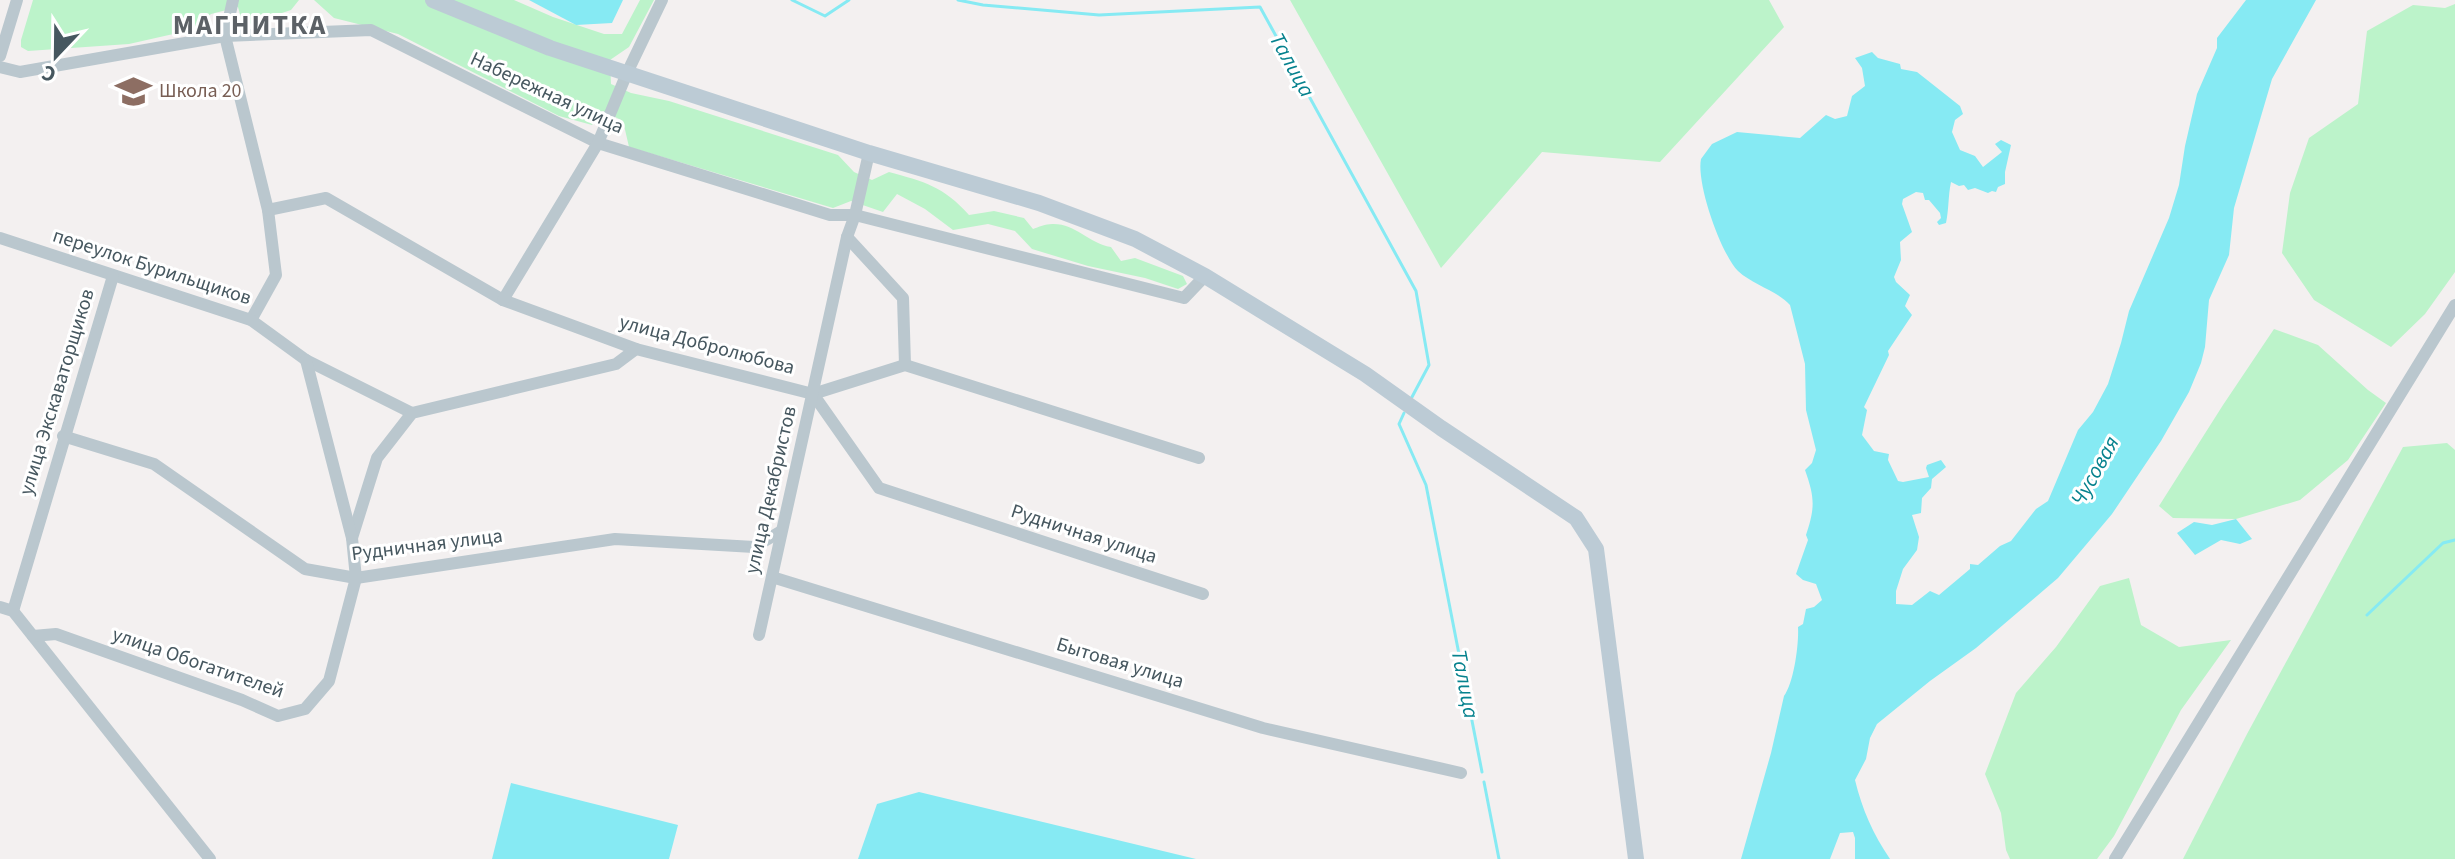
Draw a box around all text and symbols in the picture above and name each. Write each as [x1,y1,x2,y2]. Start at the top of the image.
district label: МАГНИТКА [173,5,327,45]
north arrow [16,16,96,96]
water label: Талица [1261,27,1323,103]
street label: Набережная улица [466,45,628,141]
text: С [37,56,61,91]
school or university icon: Школа 20 [114,72,152,110]
place label: Школа 20 [159,77,242,105]
street label: переулок Бурильщиков [49,222,255,312]
street label: улица Экскаваторщиков [12,285,102,499]
street label: улица Добролюбова [616,308,798,382]
street label: улица Декабристов [738,403,804,577]
water label: Чусовая [2063,430,2127,512]
street label: Рудничная улица [1007,497,1161,571]
street label: Рудничная улица [350,522,504,568]
street label: улица Обогатителей [108,620,288,706]
street label: Бытовая улица [1053,630,1187,696]
water label: Талица [1443,647,1487,721]

